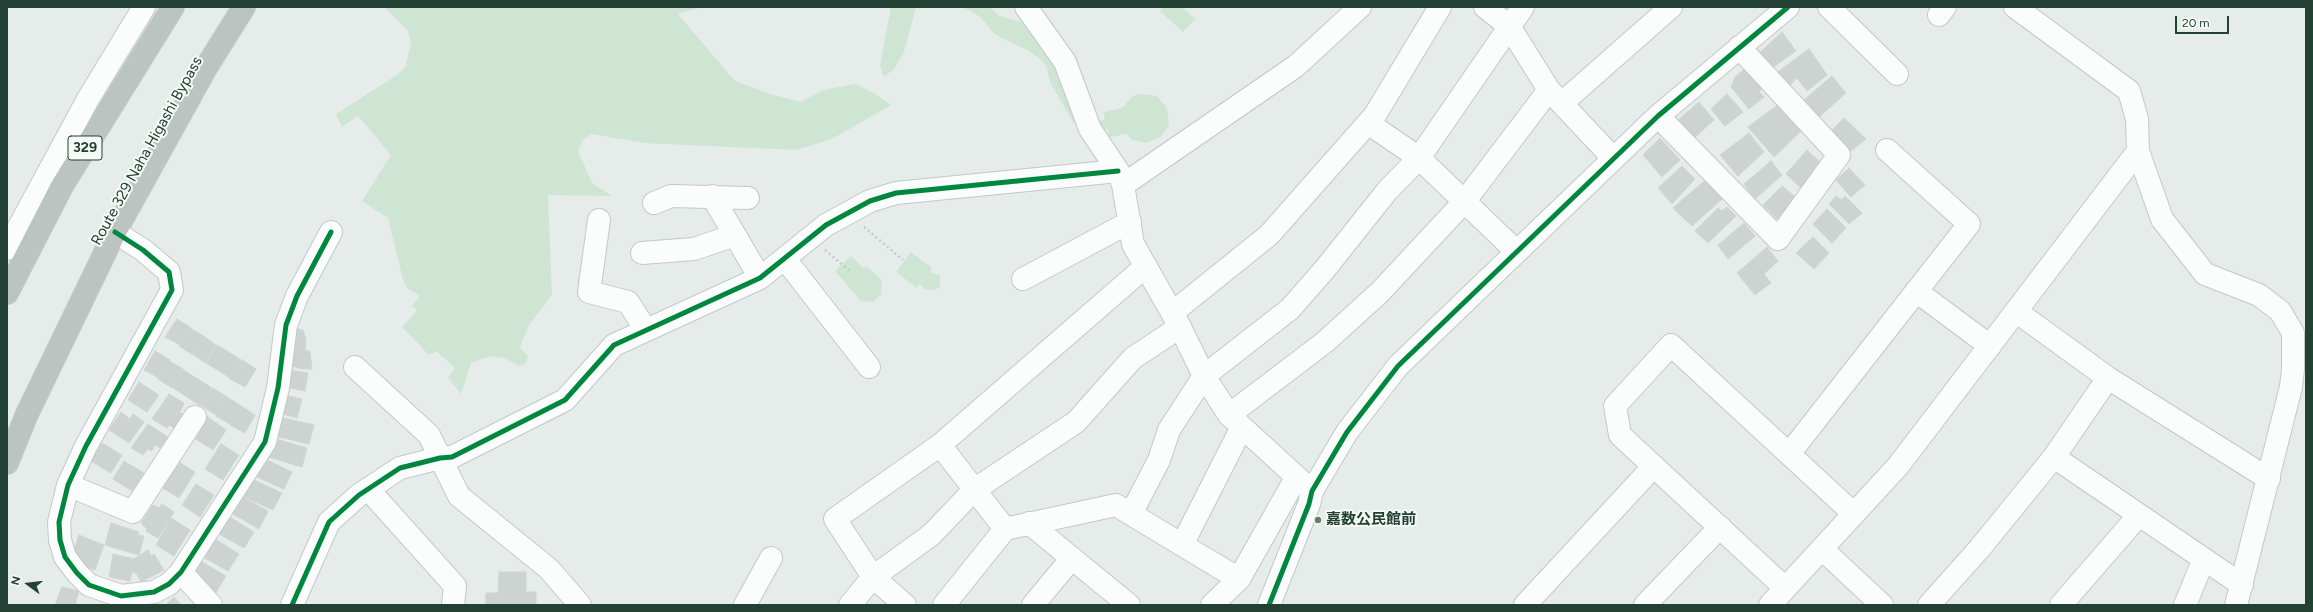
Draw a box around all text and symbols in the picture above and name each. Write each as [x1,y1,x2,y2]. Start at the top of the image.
scale bar [2177,8,2231,34]
text: 20 m [2182,16,2210,30]
street label: Route 329 Naha Higashi Bypass [87,53,207,249]
road number: 329 [68,136,102,160]
place label: 嘉数公民館前 [1326,511,1416,529]
marker: 嘉数公民館前 [1313,515,1323,525]
north arrow [8,564,48,604]
text: N [9,575,23,587]

